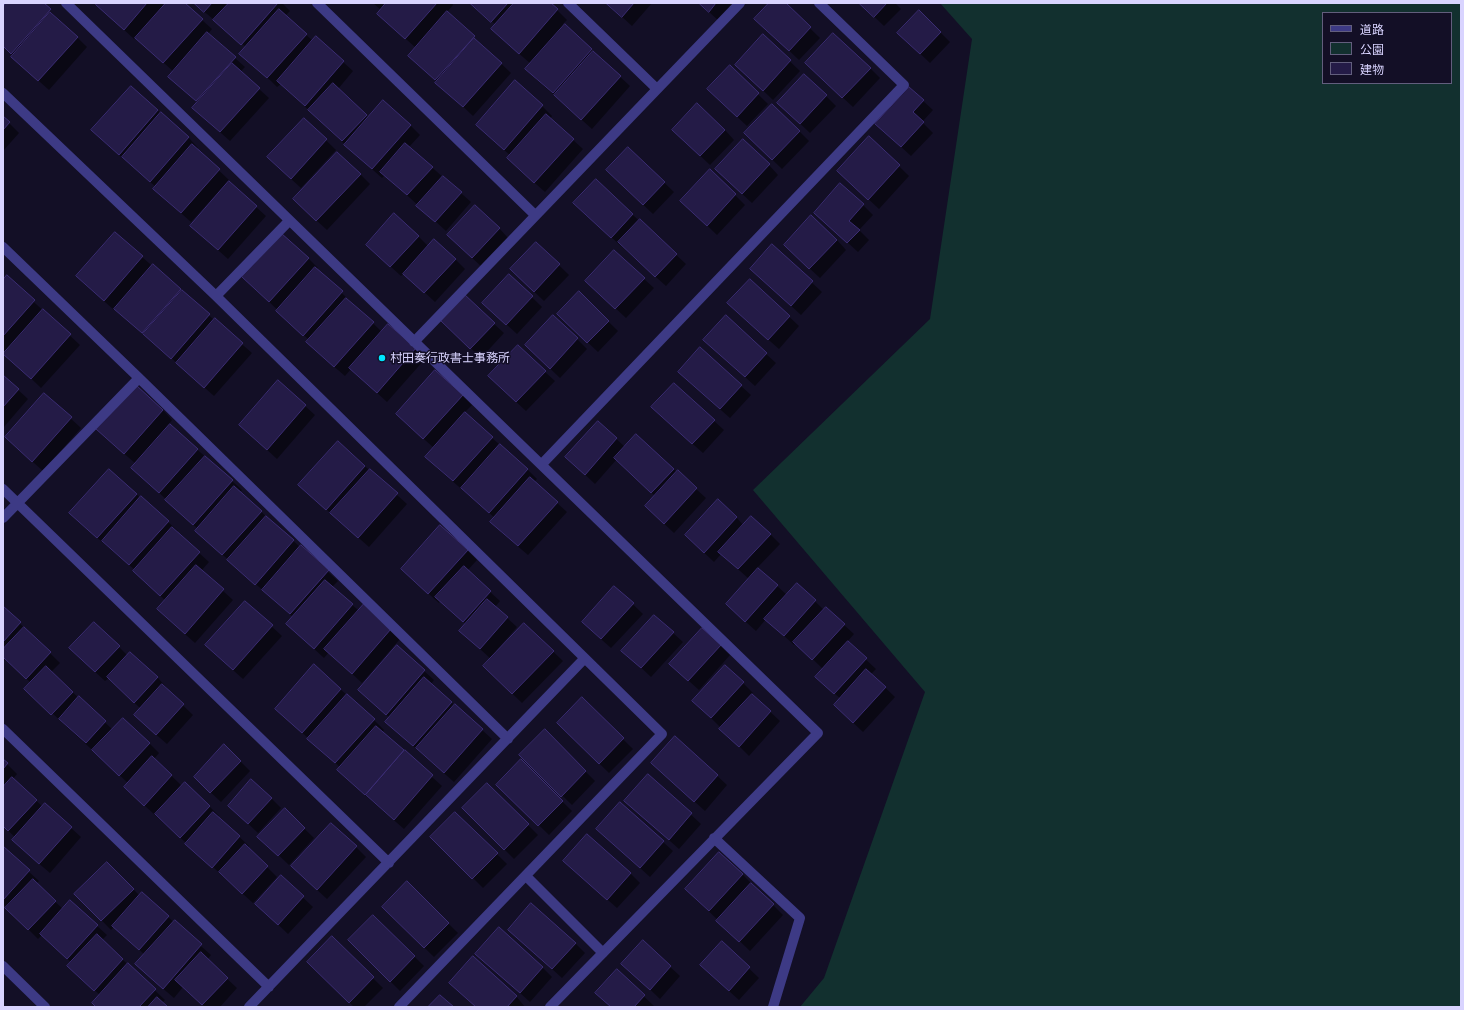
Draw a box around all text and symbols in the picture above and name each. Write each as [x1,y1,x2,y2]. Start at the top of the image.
legend [1322,12,1452,84]
text: 道路 [1360,22,1384,37]
text: 公園 [1360,42,1384,57]
text: 建物 [1360,62,1384,77]
place label: 村田奏行政書士事務所 [390,351,510,365]
marker: 村田奏行政書士事務所 [377,353,387,363]

